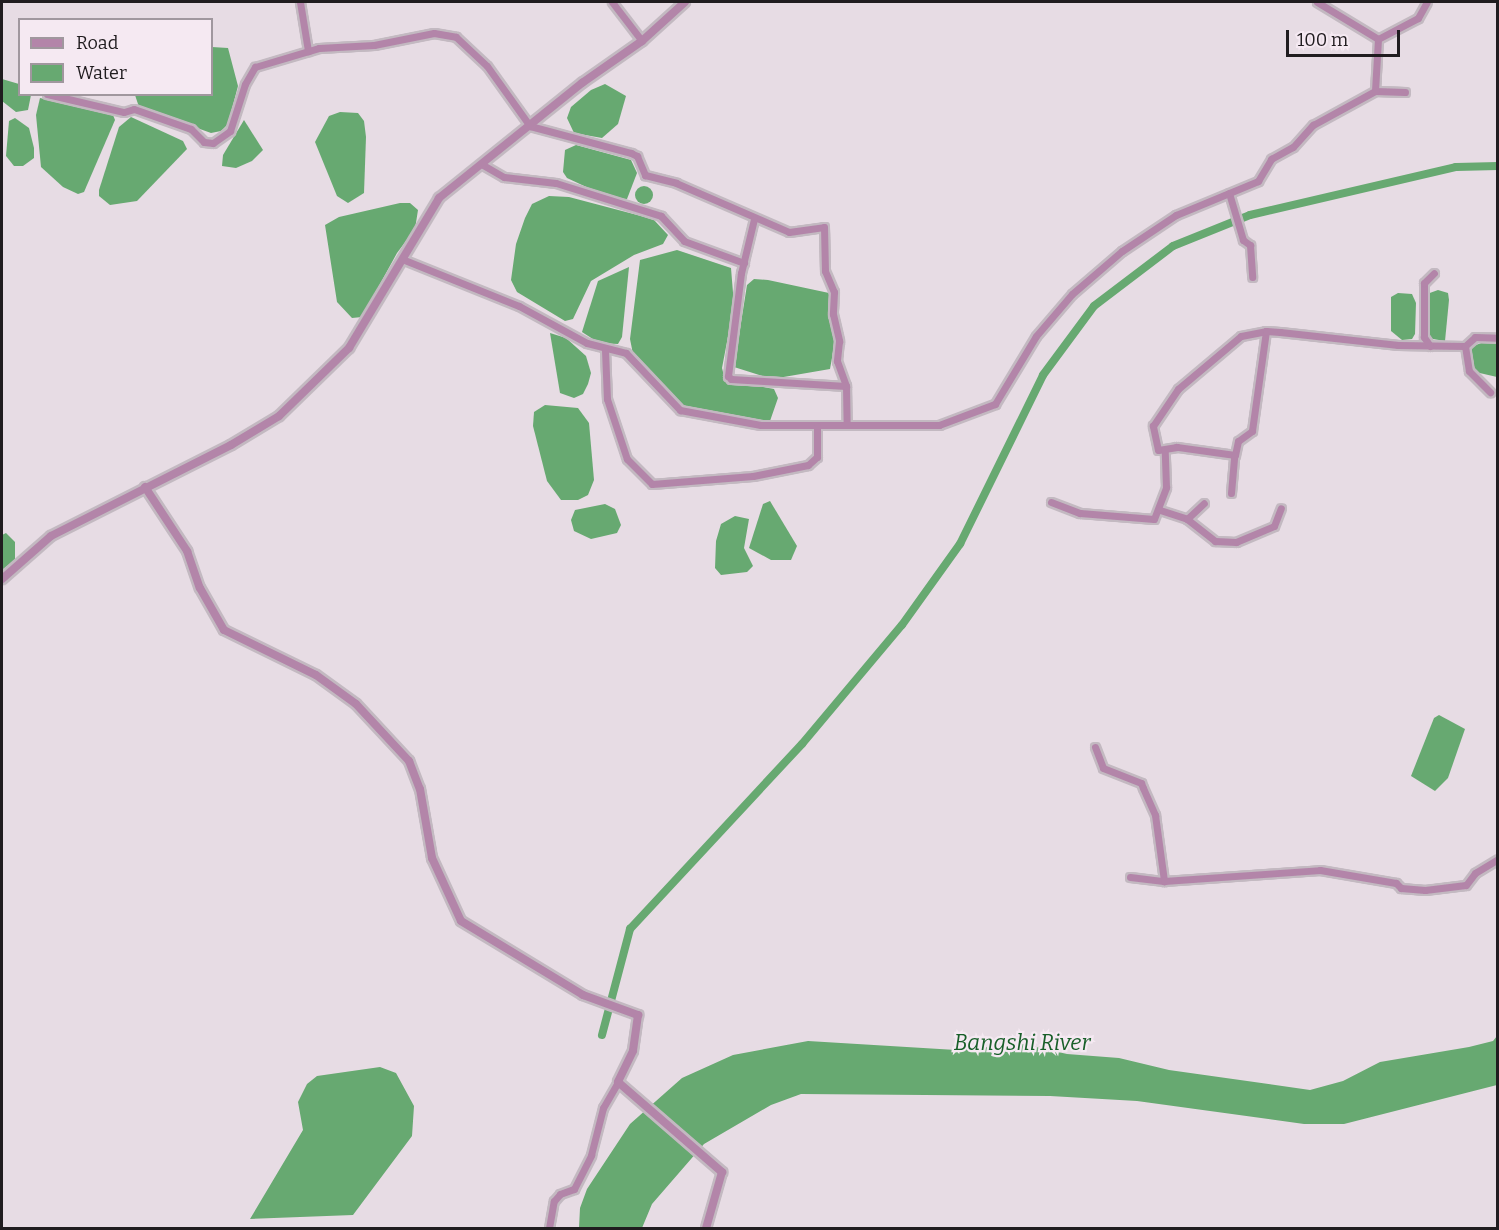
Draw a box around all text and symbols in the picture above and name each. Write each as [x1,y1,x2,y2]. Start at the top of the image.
legend [18,18,213,96]
scale bar [1289,18,1403,56]
text: 100 m [1297,29,1348,51]
text: Road [76,32,118,54]
text: Water [76,62,127,84]
water label: Bangshi River [954,1030,1090,1056]

